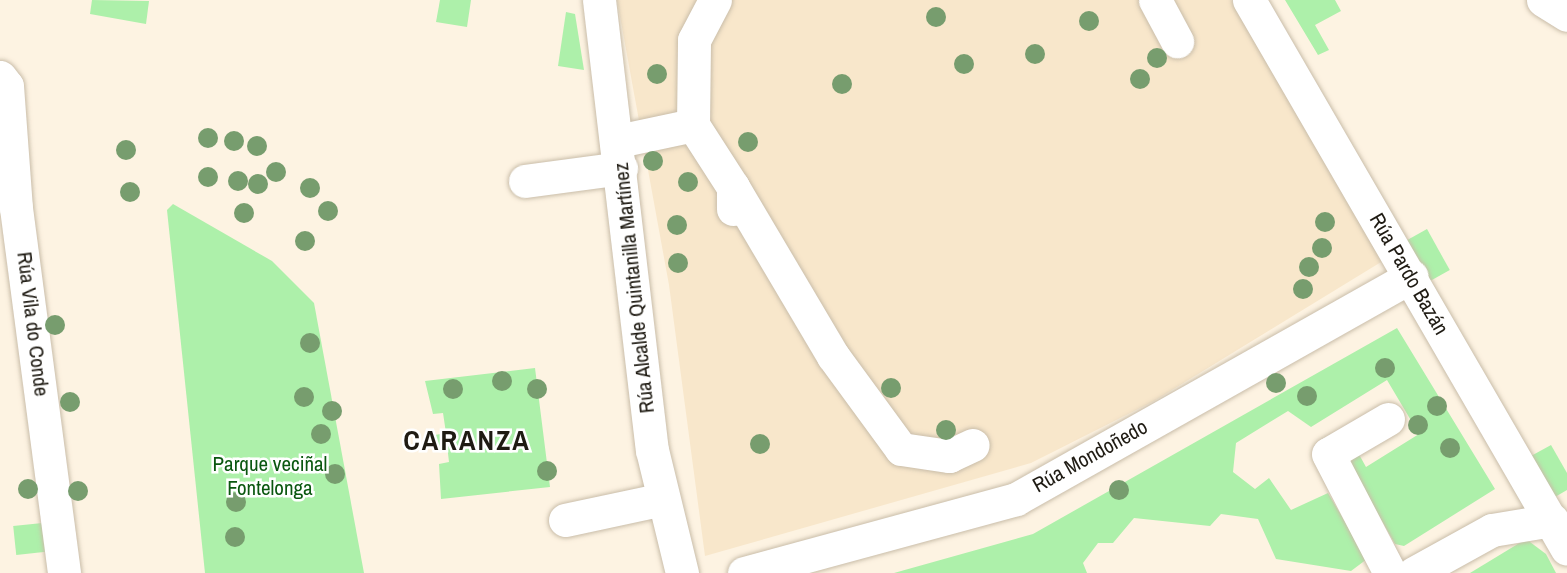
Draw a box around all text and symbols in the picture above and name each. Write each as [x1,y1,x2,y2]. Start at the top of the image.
street label: Rúa Alcalde Quintanilla Martínez [608,161,660,415]
street label: Rúa Pardo Bazán [1364,209,1454,339]
street label: Rúa Vila do Conde [12,250,54,398]
street label: Rúa Mondoñedo [1028,414,1152,498]
district label: CARANZA [404,423,530,457]
park label: Parque veciñal Fontelonga [213,451,327,501]

